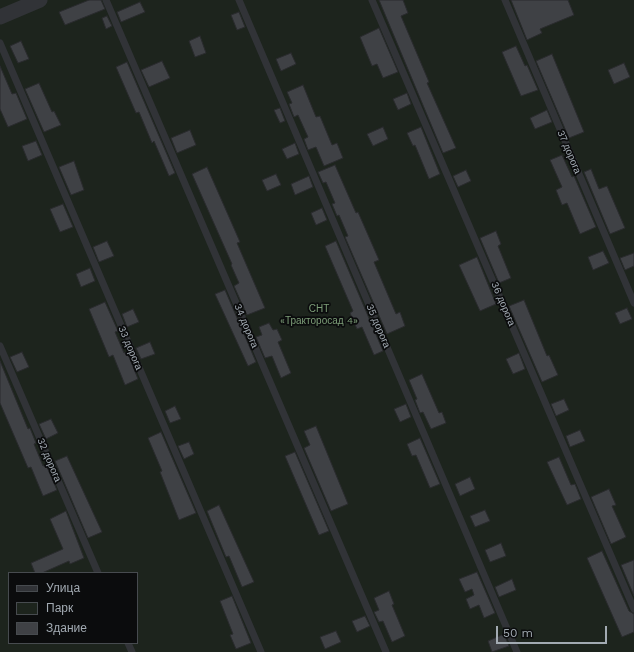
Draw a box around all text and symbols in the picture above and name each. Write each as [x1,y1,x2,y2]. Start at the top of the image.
street label: 37 дорога [554,129,584,175]
street label: 36 дорога [488,280,518,328]
street label: 34 дорога [231,302,261,350]
street label: 35 дорога [363,302,393,350]
park label: СНТ «Тракторосад 4» [280,303,358,326]
street label: 33 дорога [115,324,145,372]
street label: 32 дорога [34,436,64,484]
legend [8,572,138,644]
text: Улица [46,581,80,595]
text: Парк [46,601,73,615]
scale bar [498,618,609,644]
text: Здание [46,621,87,635]
text: 50 m [503,626,533,640]

